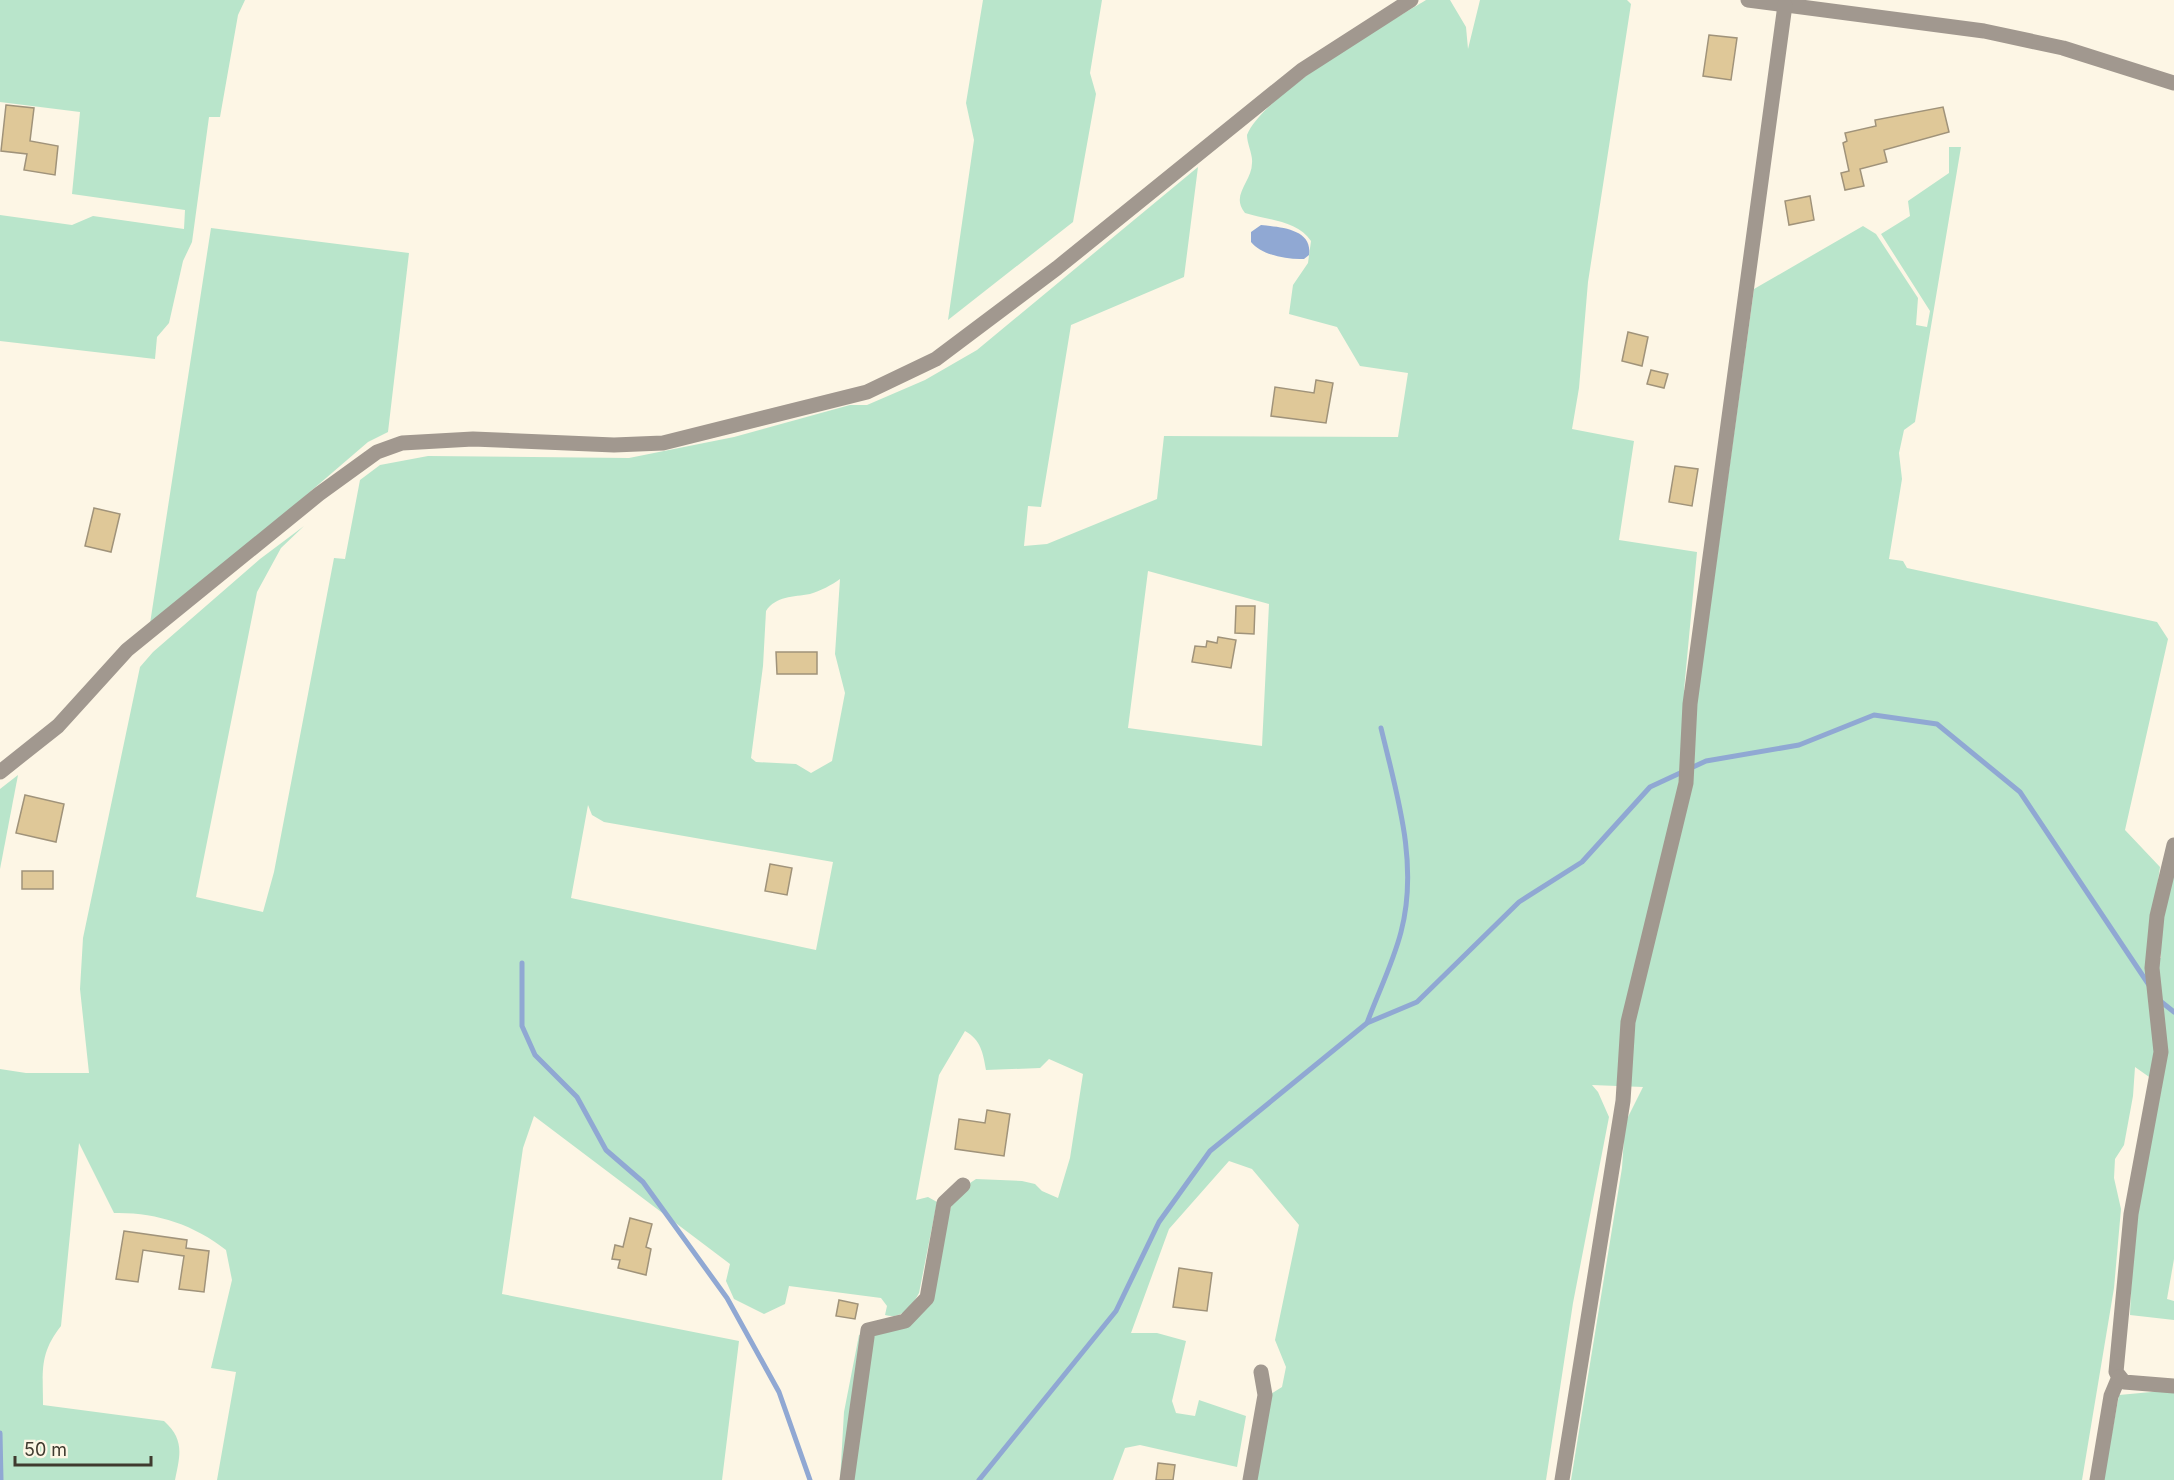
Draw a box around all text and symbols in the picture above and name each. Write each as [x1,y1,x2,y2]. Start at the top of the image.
scale bar [15,1429,152,1467]
text: 50 m [24,1439,67,1460]

